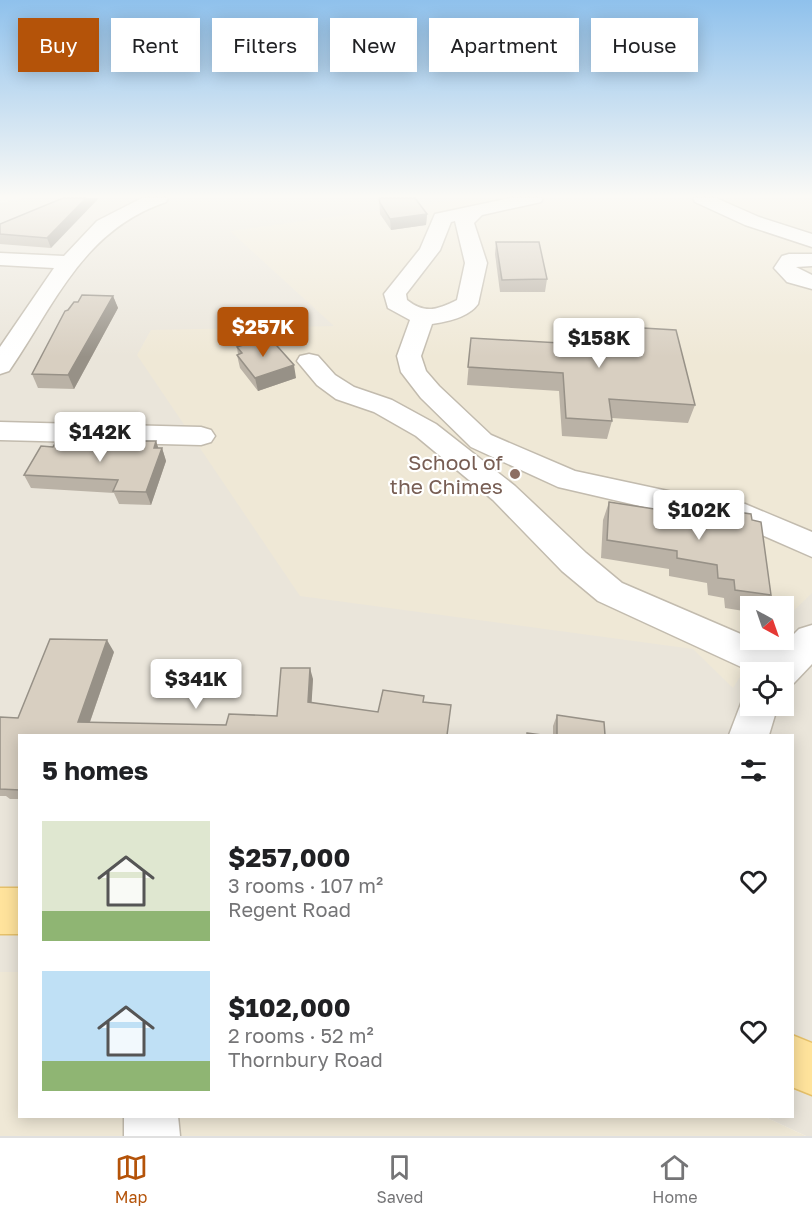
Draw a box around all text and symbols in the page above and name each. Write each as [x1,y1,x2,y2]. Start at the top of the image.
chip: Buy [18,18,99,72]
chip: Rent [111,18,200,72]
chip: Filters [212,18,318,72]
chip: New [330,18,417,72]
chip: Apartment [429,18,579,72]
chip: House [591,18,698,72]
pin: $257K [221,307,305,358]
text: $257K [231,314,295,338]
pin: $158K [557,318,641,369]
text: $158K [567,325,631,349]
pin: $142K [58,412,142,463]
text: $142K [69,419,131,443]
place label: School of the Chimes [390,449,503,499]
marker: School of the Chimes [508,467,522,481]
pin: $102K [657,490,741,541]
text: $102K [667,497,731,521]
north arrow [740,596,794,650]
map controls [740,596,794,716]
pin: $341K [154,659,238,710]
button: locate [740,662,794,716]
text: $341K [165,666,227,690]
icon: filters [737,754,770,787]
text: 5 homes [42,755,148,786]
text: $257,000 [228,842,350,873]
icon: home [90,845,162,917]
icon: heart [737,865,770,898]
text: 3 rooms · 107 m² [228,873,383,897]
text: Regent Road [228,897,351,921]
text: $102,000 [228,992,351,1023]
icon: home [90,995,162,1067]
icon: heart [737,1015,770,1048]
text: 2 rooms · 52 m² [228,1023,374,1047]
text: Thornbury Road [228,1047,383,1071]
tab: Map [115,1151,148,1207]
tab: Saved [377,1151,423,1207]
tab: Home [652,1151,697,1207]

